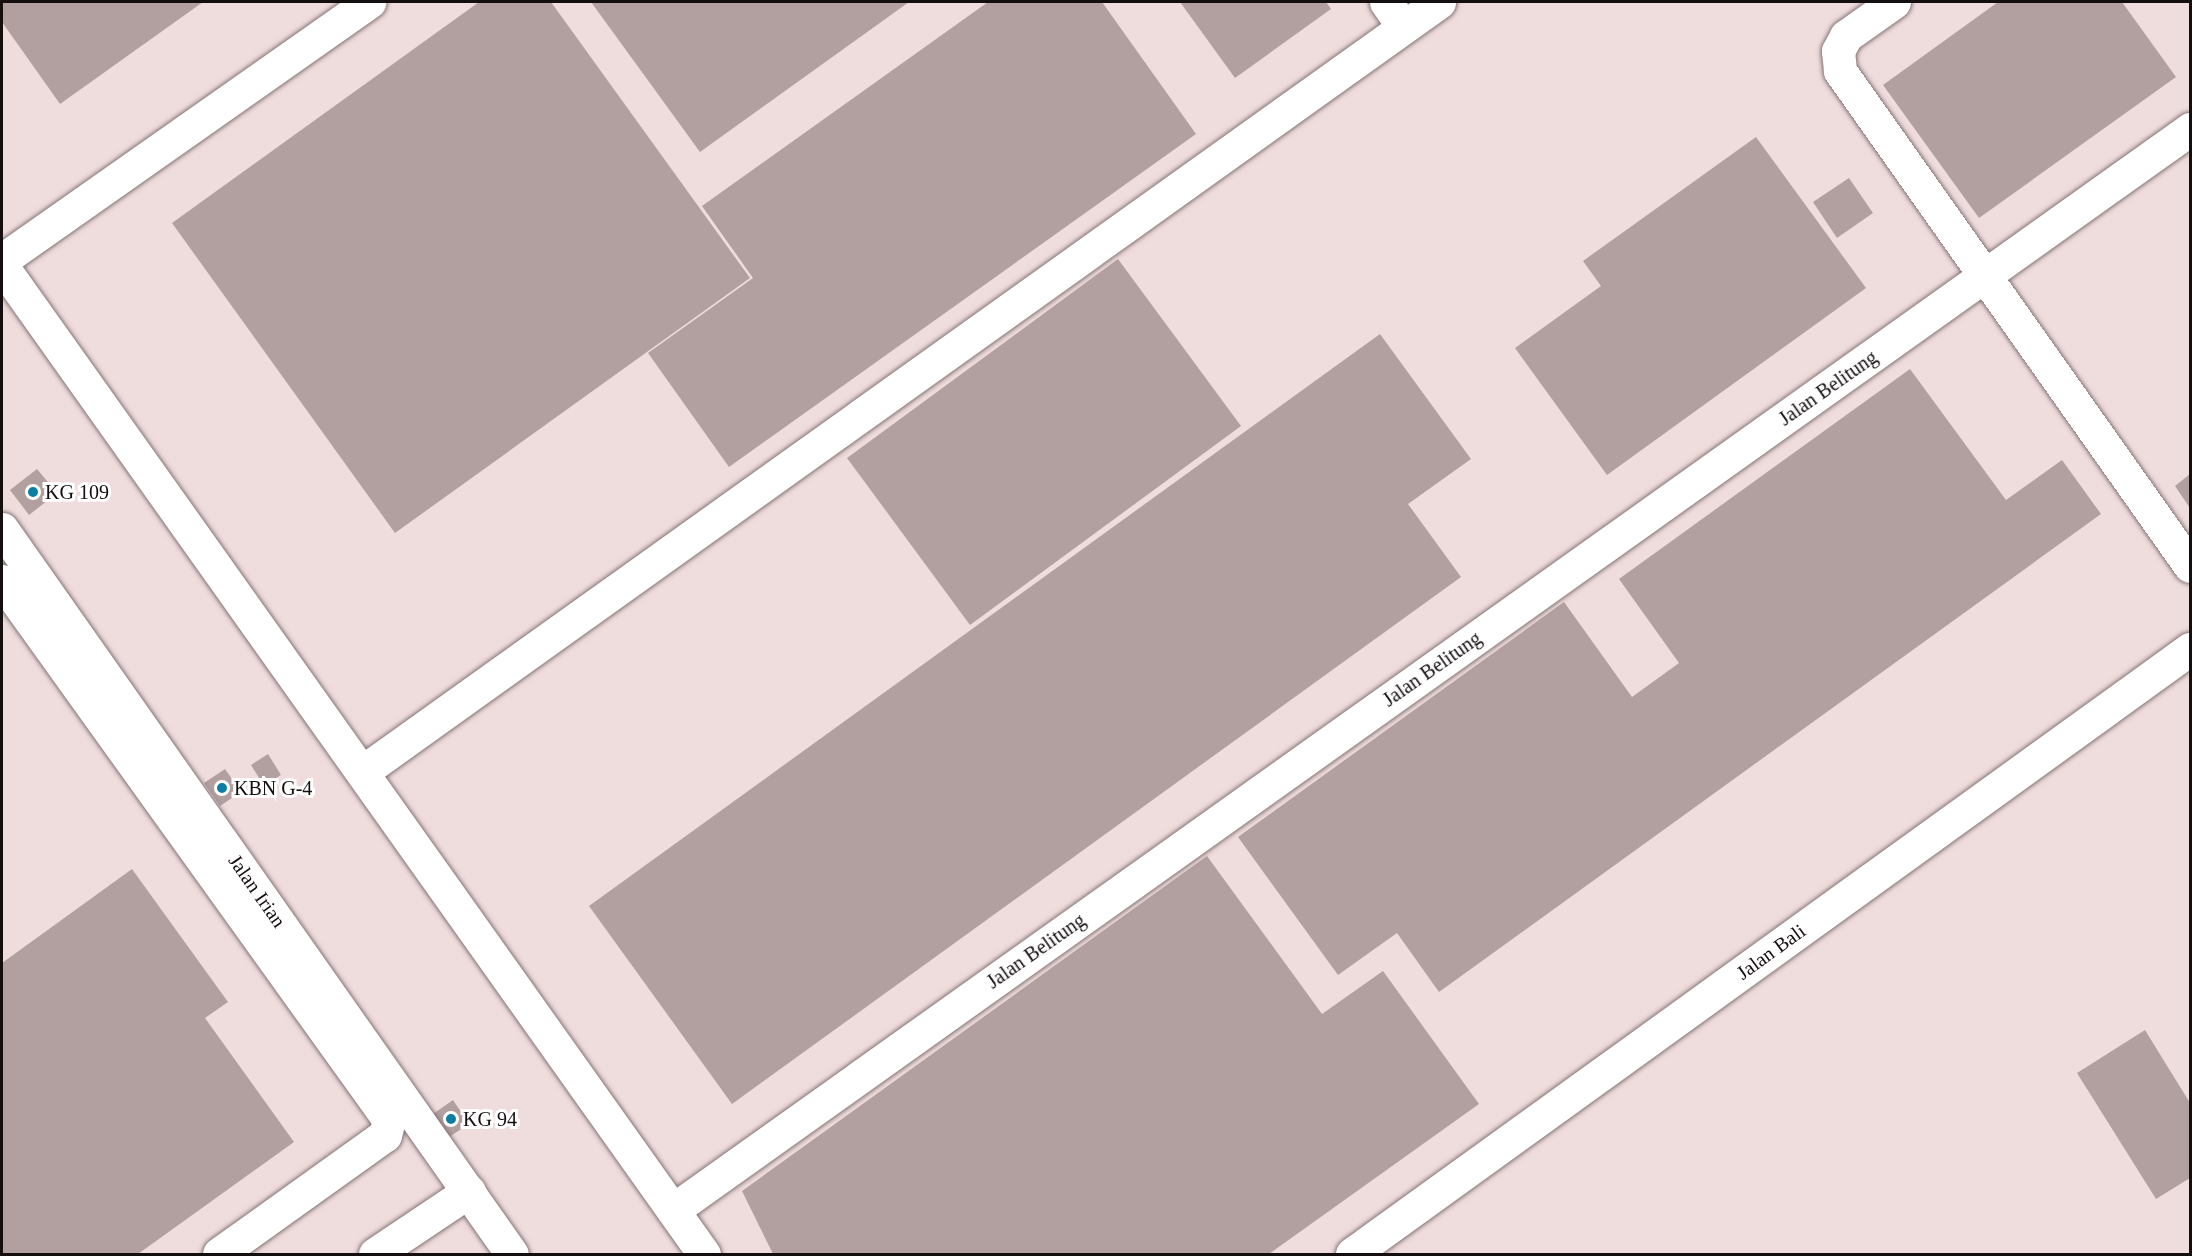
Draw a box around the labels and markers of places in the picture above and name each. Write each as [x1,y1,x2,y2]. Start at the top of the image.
place label: KG 109 [45,480,109,504]
marker: KG 109 [26,485,40,499]
place label: KBN G-4 [234,776,312,800]
marker: KBN G-4 [215,781,229,795]
place label: KG 94 [463,1107,517,1131]
marker: KG 94 [444,1112,458,1126]

